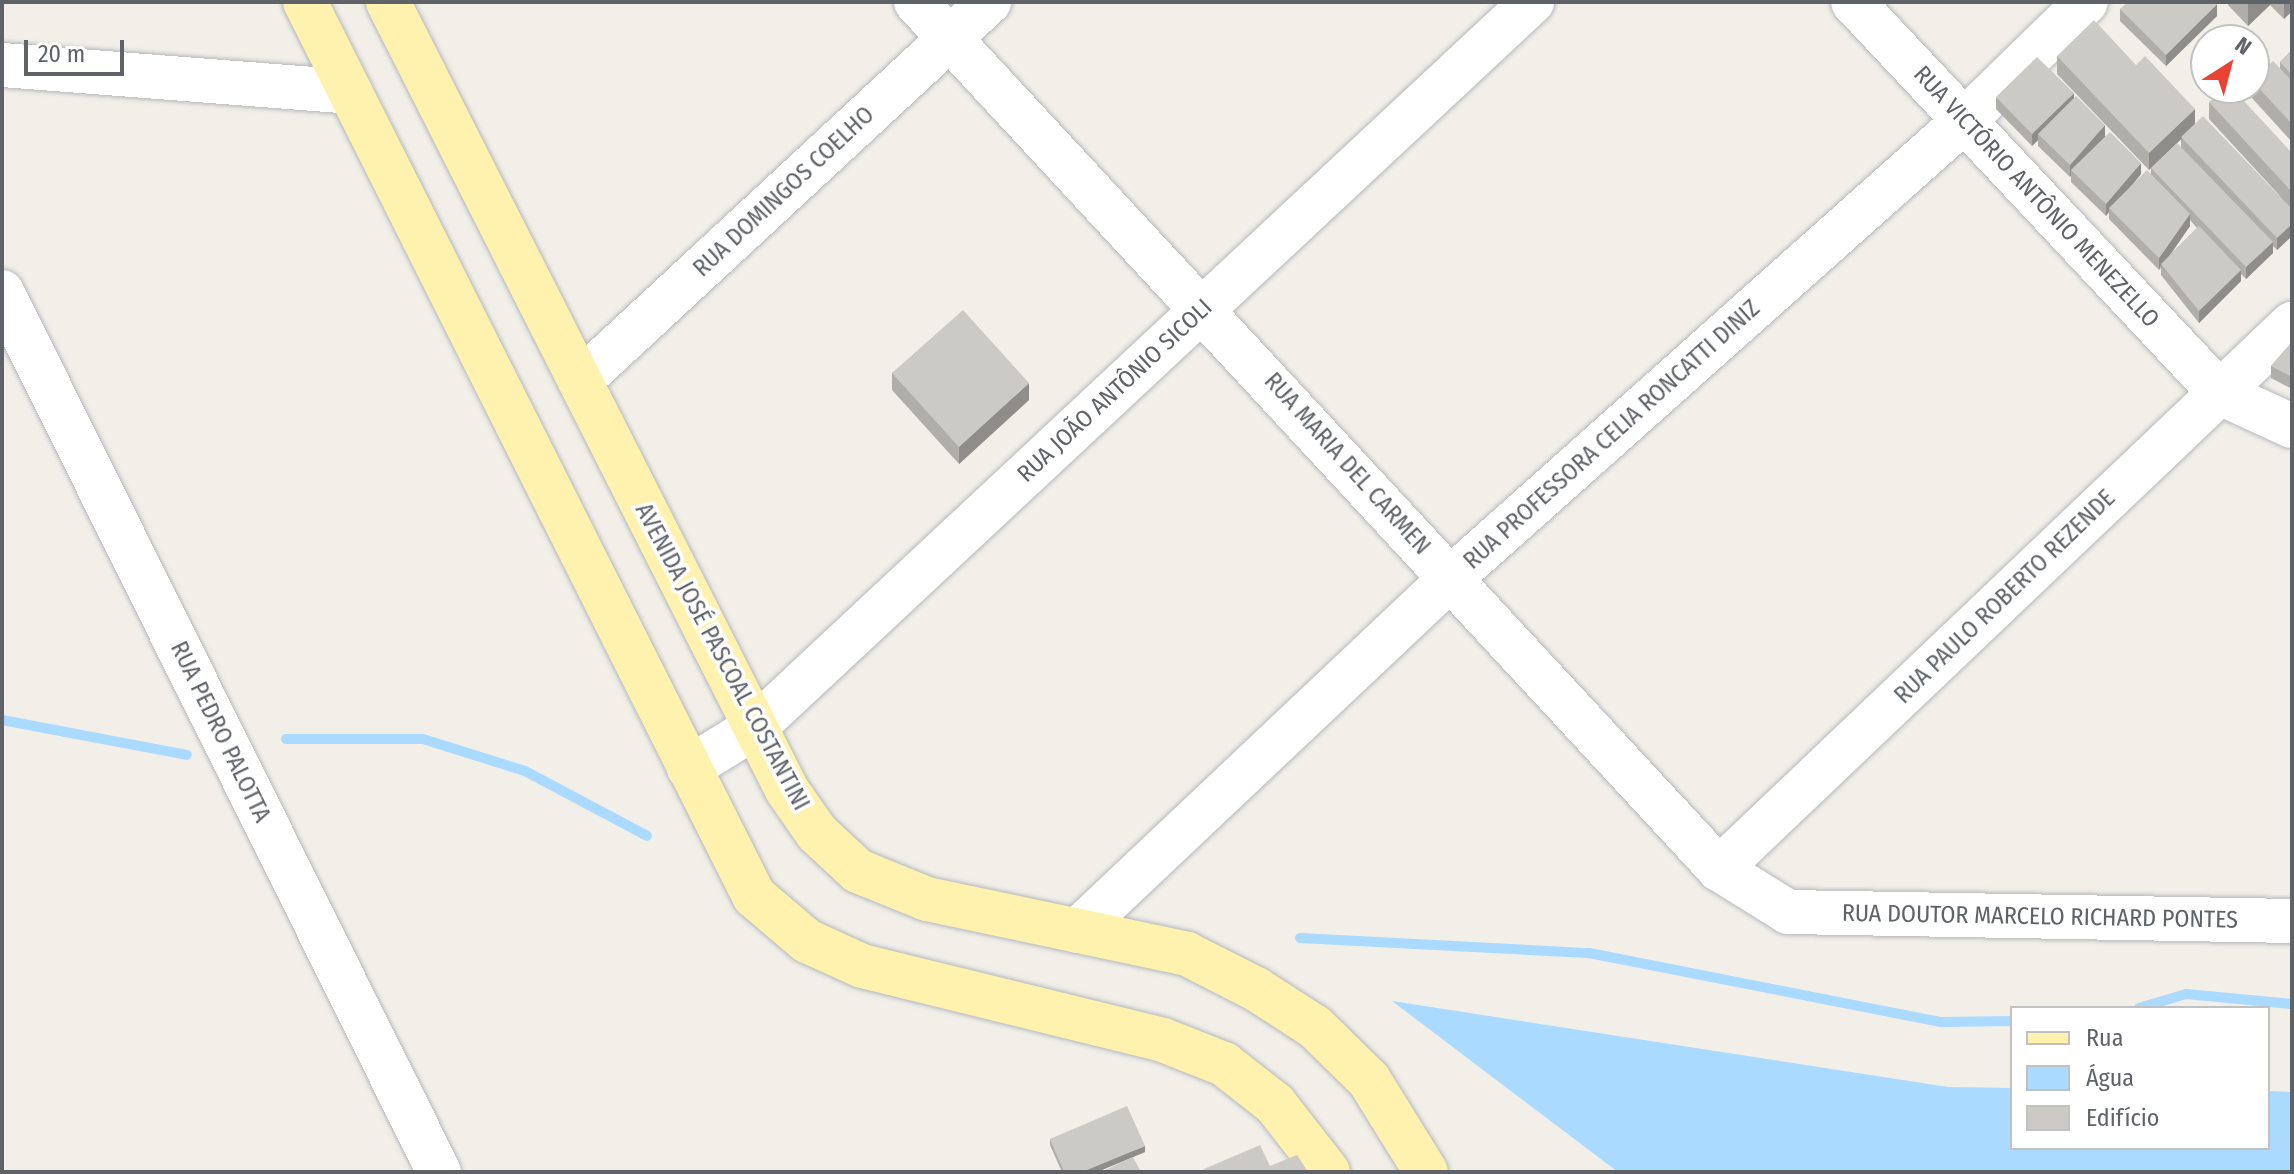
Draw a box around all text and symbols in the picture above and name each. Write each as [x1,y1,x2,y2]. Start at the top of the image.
scale bar [28,24,128,74]
north arrow [2190,24,2270,104]
text: N [2230,31,2256,61]
text: 20 m [38,40,85,68]
street label: RUA VICTÓRIO ANTÔNIO MENEZELLO [1907,60,2165,334]
street label: RUA DOMINGOS COELHO [688,101,880,283]
street label: RUA JOÃO ANTÔNIO SICOLI [1012,293,1218,489]
street label: RUA PROFESSORA CELIA RONCATTI DINIZ [1458,294,1766,576]
street label: RUA MARIA DEL CARMEN [1258,367,1436,561]
street label: RUA PAULO ROBERTO REZENDE [1889,484,2121,710]
street label: AVENIDA JOSÉ PASCOAL COSTANTINI [629,499,815,815]
street label: RUA PEDRO PALOTTA [164,637,276,827]
street label: RUA DOUTOR MARCELO RICHARD PONTES [1842,899,2238,935]
legend [2010,1006,2270,1150]
text: Rua [2086,1024,2123,1052]
text: Água [2086,1064,2134,1092]
text: Edifício [2086,1104,2159,1132]

